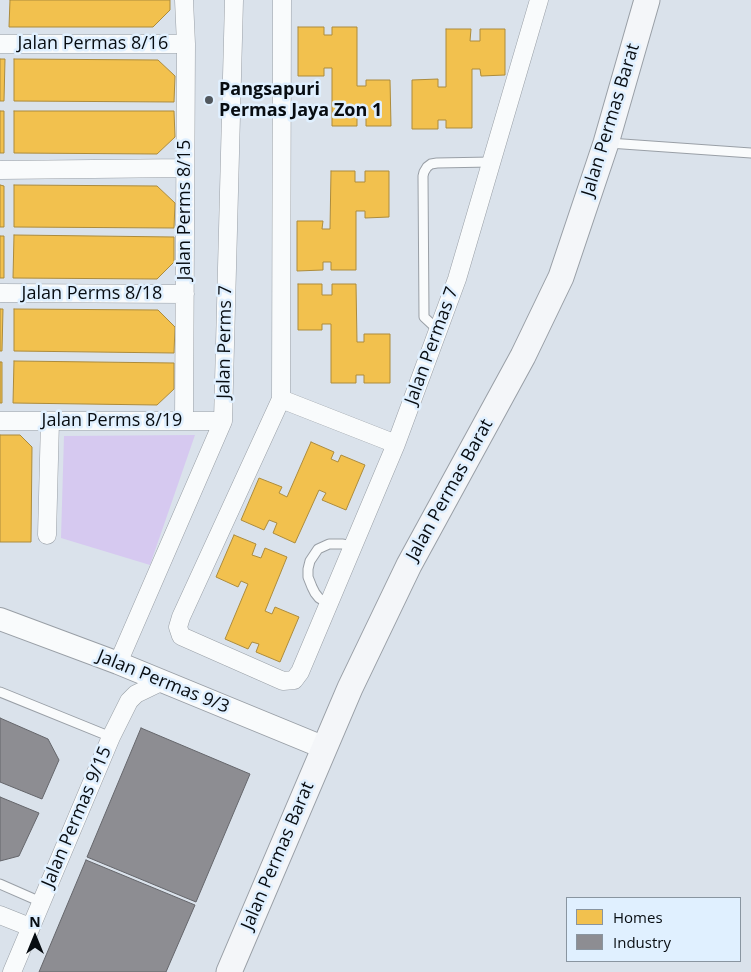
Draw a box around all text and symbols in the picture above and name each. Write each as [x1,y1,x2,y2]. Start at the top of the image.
street label: Jalan Permas 8/16 [18,33,168,55]
street label: Jalan Permas Barat [577,41,645,199]
place label: Pangsapuri Permas Jaya Zon 1 [219,79,382,122]
marker: Pangsapuri Permas Jaya Zon 1 [203,94,215,106]
street label: Jalan Perms 8/15 [174,140,196,280]
street label: Jalan Perms 8/18 [22,283,162,305]
street label: Jalan Permas 7 [401,284,463,408]
street label: Jalan Perms 7 [213,285,237,399]
street label: Jalan Perms 8/19 [42,410,182,432]
street label: Jalan Permas Barat [402,415,498,565]
street label: Jalan Permas 9/3 [94,646,232,718]
street label: Jalan Permas 9/15 [38,743,116,891]
street label: Jalan Permas Barat [237,779,319,933]
legend [566,897,741,962]
text: Homes [613,907,663,927]
north arrow [10,912,60,962]
text: N [29,912,41,931]
text: Industry [613,932,671,952]

